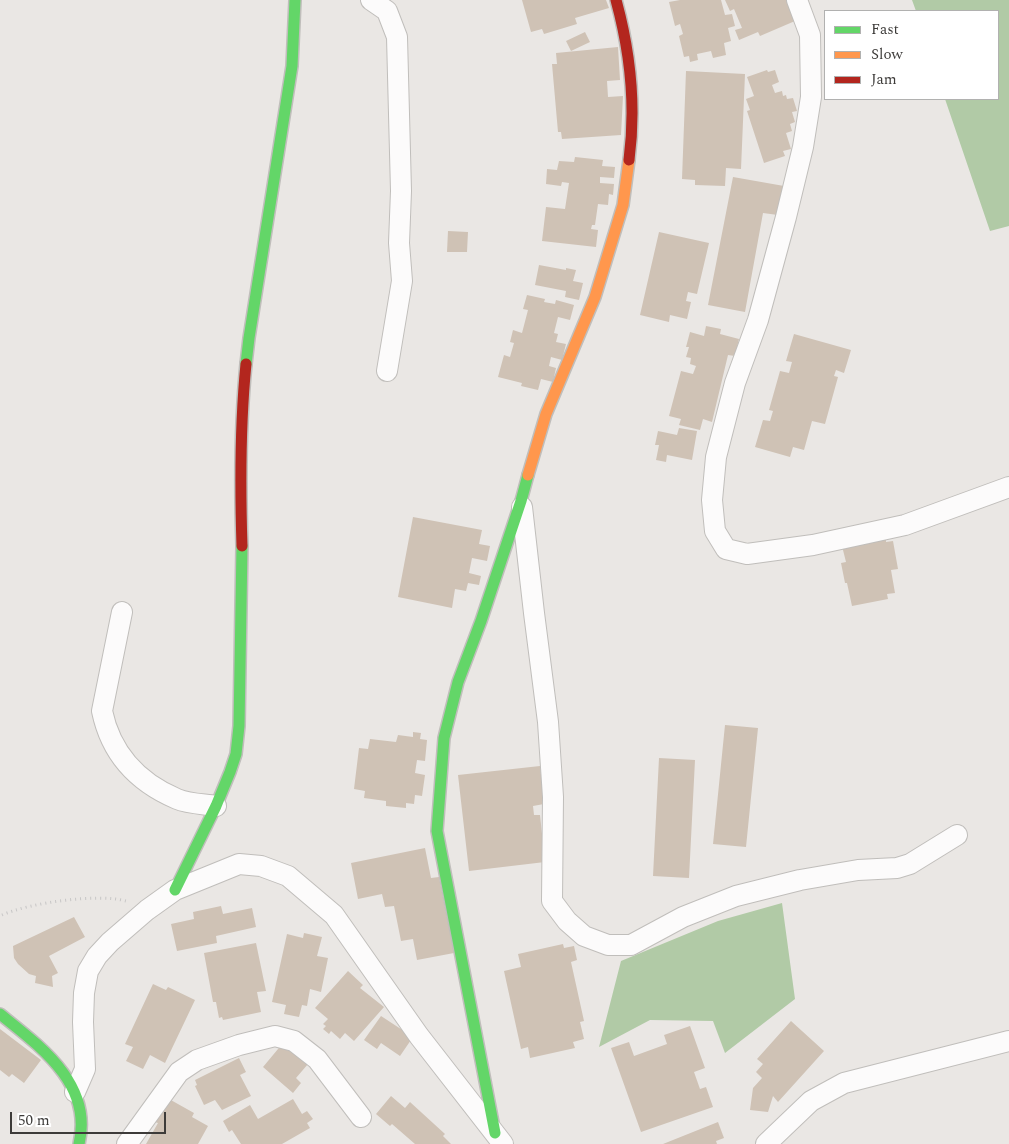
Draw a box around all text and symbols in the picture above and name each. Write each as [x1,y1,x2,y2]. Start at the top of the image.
legend [824,10,999,100]
text: Fast [871,18,899,41]
text: Slow [871,43,903,66]
text: Jam [871,68,897,91]
scale bar [12,1102,169,1134]
text: 50 m [18,1109,50,1132]

